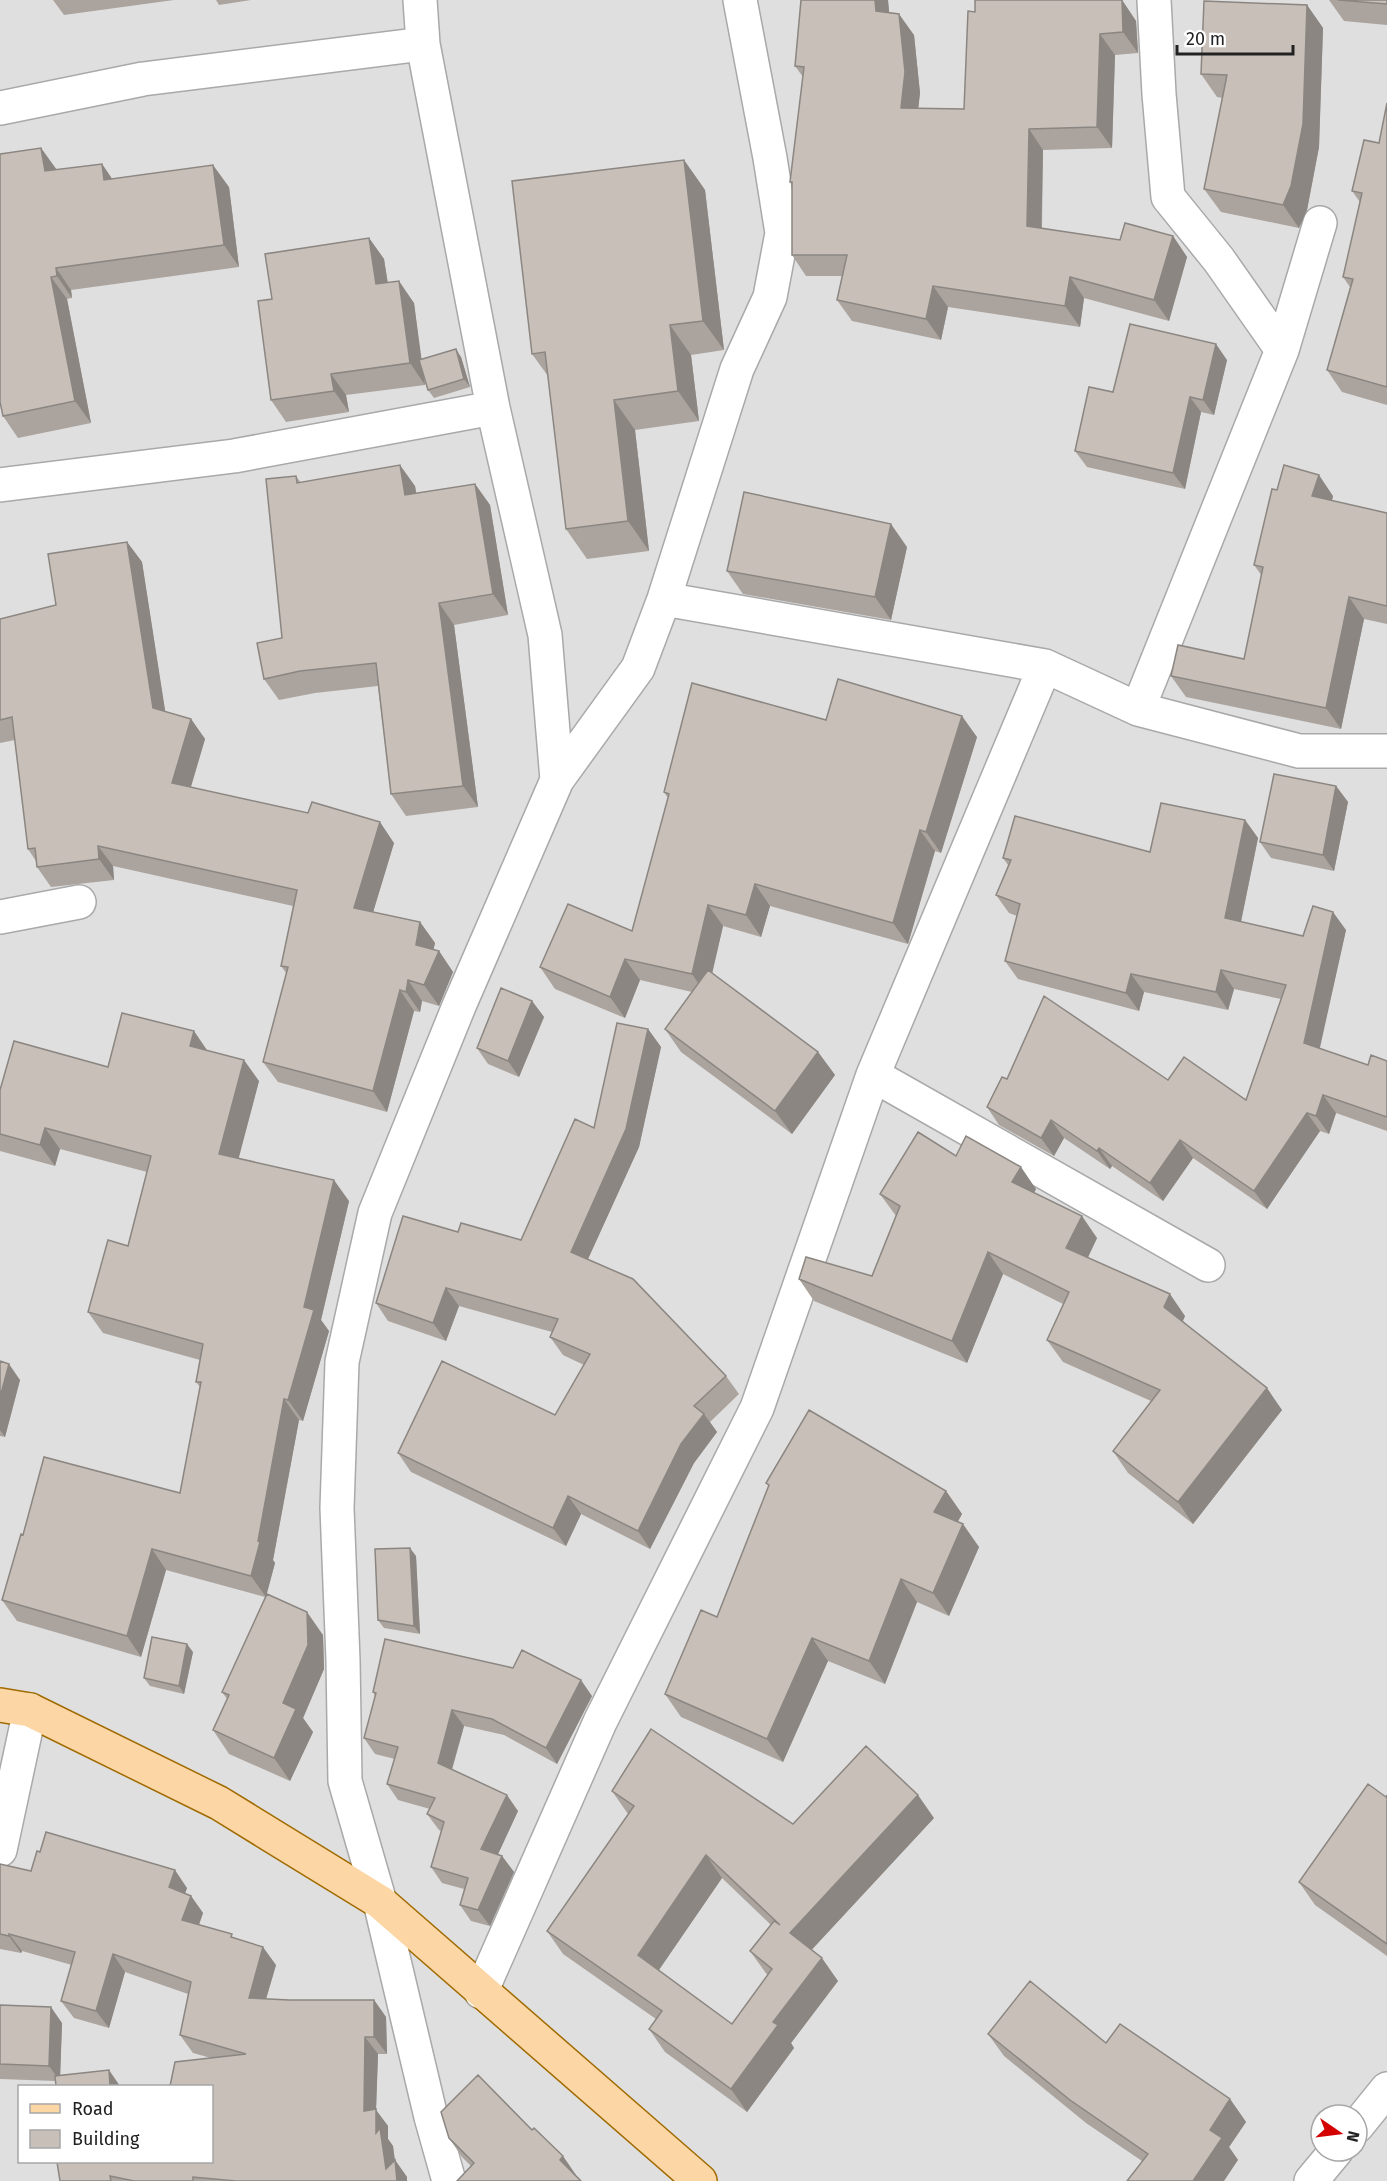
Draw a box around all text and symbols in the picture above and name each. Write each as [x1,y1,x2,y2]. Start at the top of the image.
scale bar [1177,18,1292,56]
text: 20 m [1186,28,1225,50]
legend [18,2085,213,2163]
text: Road [72,2098,114,2120]
north arrow [1309,2103,1369,2163]
text: Building [72,2128,140,2150]
text: N [1343,2129,1364,2144]

